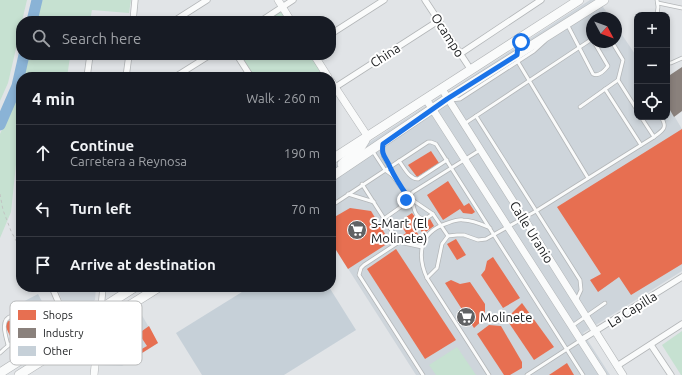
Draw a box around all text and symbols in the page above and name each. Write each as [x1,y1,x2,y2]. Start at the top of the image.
street label: Ocampo [429,11,467,59]
north arrow [586,12,622,48]
map controls [634,12,670,120]
button: + [634,12,670,48]
search box [16,16,336,60]
icon: search [30,27,52,49]
text: Search here [62,30,141,47]
route start [512,33,530,51]
street label: China [367,40,403,70]
button: − [634,48,670,84]
button: locate [634,84,670,120]
text: 4 min [32,89,75,108]
text: Walk · 260 m [246,91,320,105]
text: Continue [70,137,134,154]
icon: ahead [32,142,54,164]
text: 190 m [284,146,320,160]
text: Carretera a Reynosa [70,154,187,168]
route end [397,191,415,209]
icon: left [32,198,54,220]
street label: Calle Uranio [507,198,557,266]
text: Turn left [70,200,131,217]
text: 70 m [291,202,320,216]
place label: S-Mart (El Molinete) [371,216,428,246]
supermarket icon: S-Mart (El Molinete) [346,219,368,241]
icon: arrive [32,254,54,276]
text: Arrive at destination [70,256,216,273]
street label: La Capilla [605,288,659,330]
legend [10,301,142,365]
supermarket icon: Molinete [455,306,477,328]
text: Shops [43,309,73,321]
place label: Molinete [480,310,532,324]
text: Industry [43,327,84,339]
text: Other [43,345,73,357]

